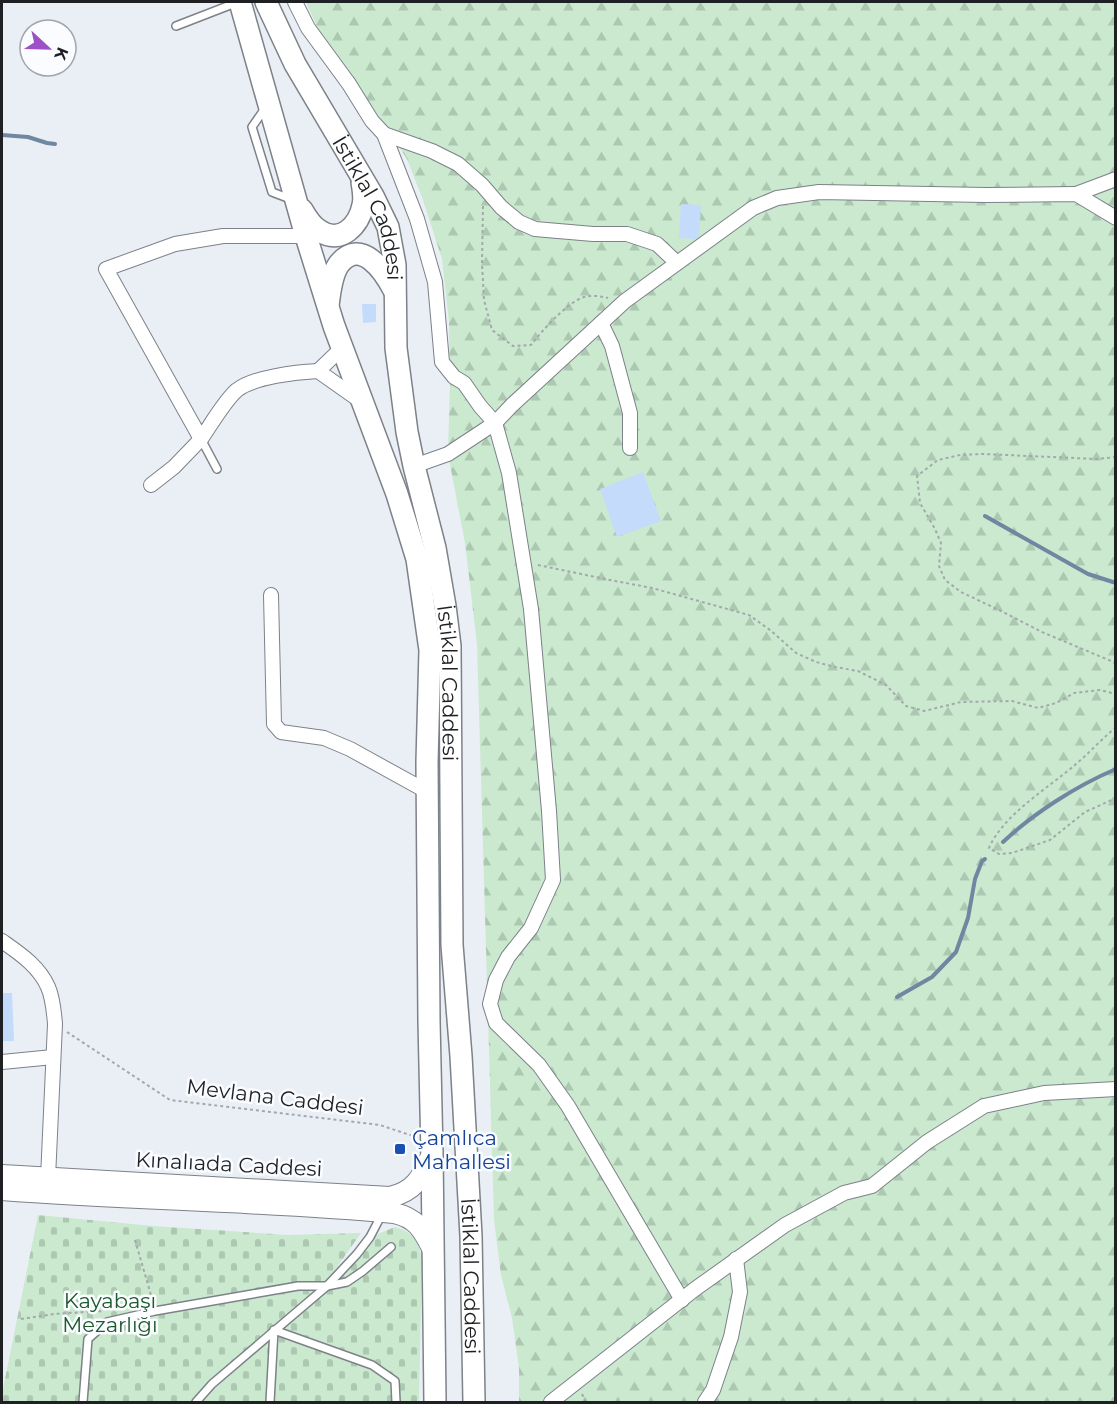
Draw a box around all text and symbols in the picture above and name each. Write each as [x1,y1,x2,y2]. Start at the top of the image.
north arrow [18,18,78,78]
text: K [50,44,72,64]
street label: İstiklal Caddesi [328,131,408,281]
street label: İstiklal Caddesi [432,603,463,761]
street label: Mevlana Caddesi [185,1074,365,1120]
place label: Çamlıca Mahallesi [412,1125,511,1174]
marker: Çamlıca Mahallesi [393,1142,407,1156]
street label: Kınalıada Caddesi [135,1147,323,1181]
street label: İstiklal Caddesi [456,1197,486,1355]
park label: Kayabaşı Mezarlığı [62,1288,158,1337]

